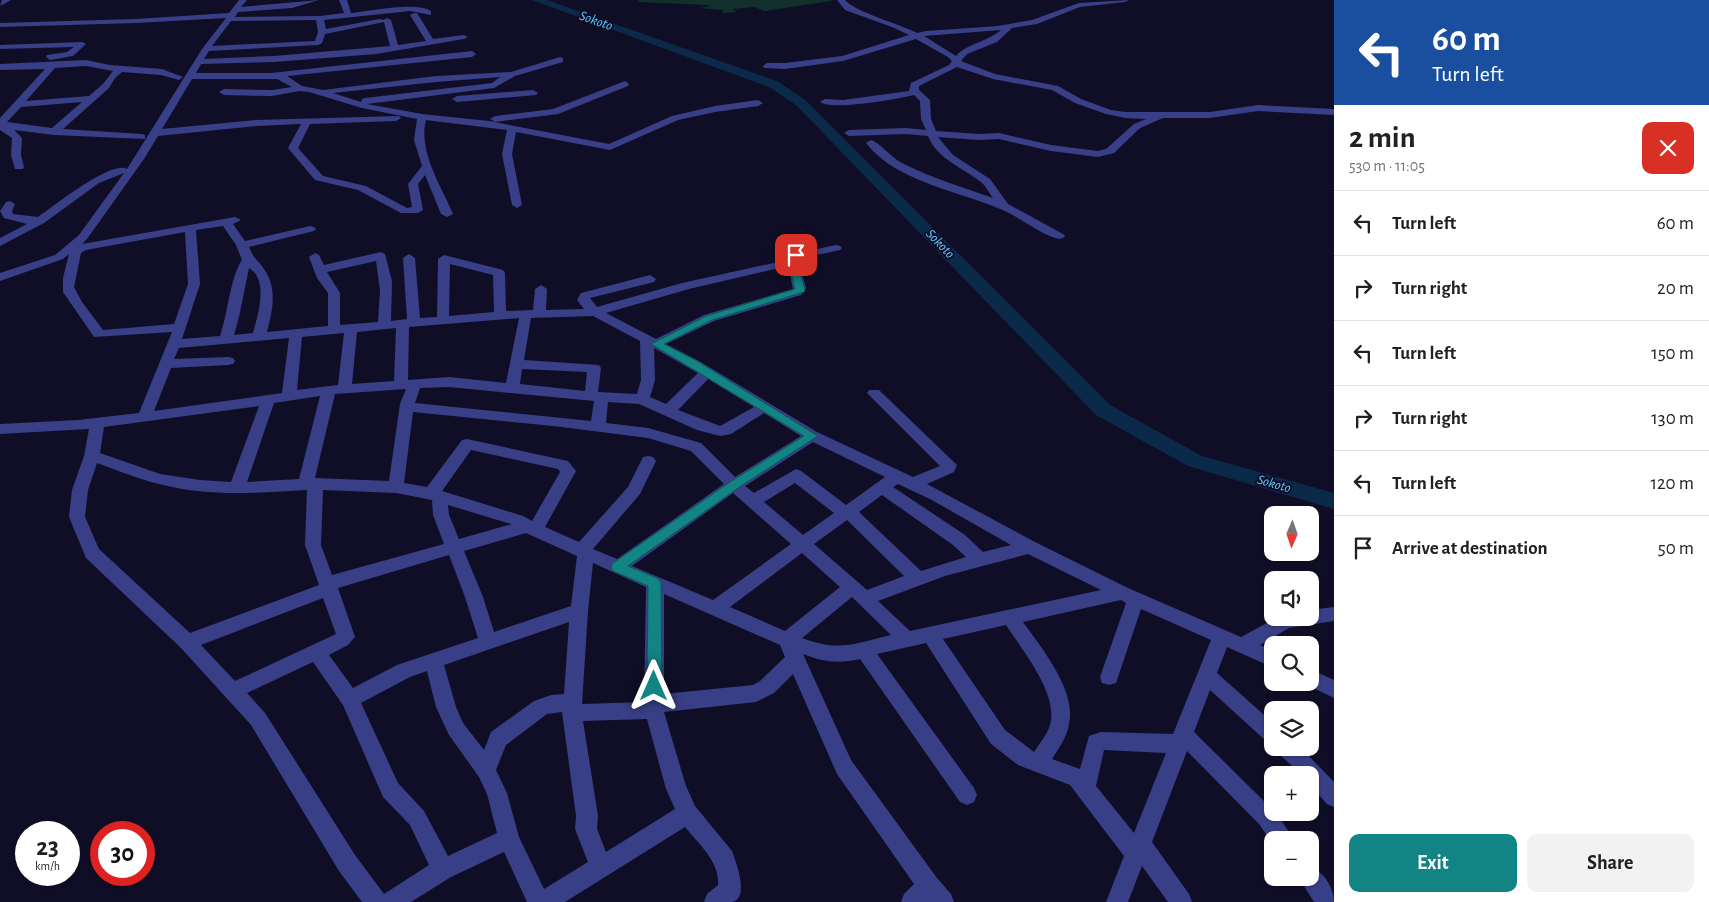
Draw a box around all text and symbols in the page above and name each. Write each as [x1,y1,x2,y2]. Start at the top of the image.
water label: Sokoto [578,9,615,33]
icon: left [1349,20,1414,85]
text: 60 m [1432,22,1501,57]
text: Turn left [1432,63,1504,85]
button: close [1642,122,1694,174]
text: 2 min [1349,123,1416,153]
text: 530 m · 11:05 [1349,158,1425,174]
icon: left [1349,209,1377,237]
text: Turn left [1392,214,1456,233]
text: 60 m [1657,214,1694,233]
water label: Sokoto [923,227,957,261]
pin [775,234,817,276]
icon: arrive [782,241,810,269]
icon: right [1349,274,1377,302]
text: Turn right [1392,279,1467,298]
text: 20 m [1657,279,1694,298]
icon: left [1349,339,1377,367]
text: Turn left [1392,344,1456,363]
text: 150 m [1651,344,1694,363]
icon: right [1349,404,1377,432]
text: Turn right [1392,409,1467,428]
text: 130 m [1651,409,1694,428]
icon: left [1349,469,1377,497]
water label: Sokoto [1256,473,1293,495]
text: Turn left [1392,474,1456,493]
text: 120 m [1650,474,1694,493]
north arrow [1264,506,1319,561]
map controls [1264,506,1319,886]
icon: arrive [1349,534,1377,562]
text: Arrive at destination [1392,539,1548,558]
text: 50 m [1658,539,1694,558]
button: sound [1264,571,1319,626]
button: search [1264,636,1319,691]
position arrow [627,659,679,711]
button: layers [1264,701,1319,756]
button: + [1264,766,1319,821]
speed limit sign: 30 [90,821,155,886]
button: − [1264,831,1319,886]
button: Exit [1349,834,1517,892]
button: Share [1527,834,1694,892]
text: 23 [36,835,59,860]
text: km/h [35,860,60,872]

